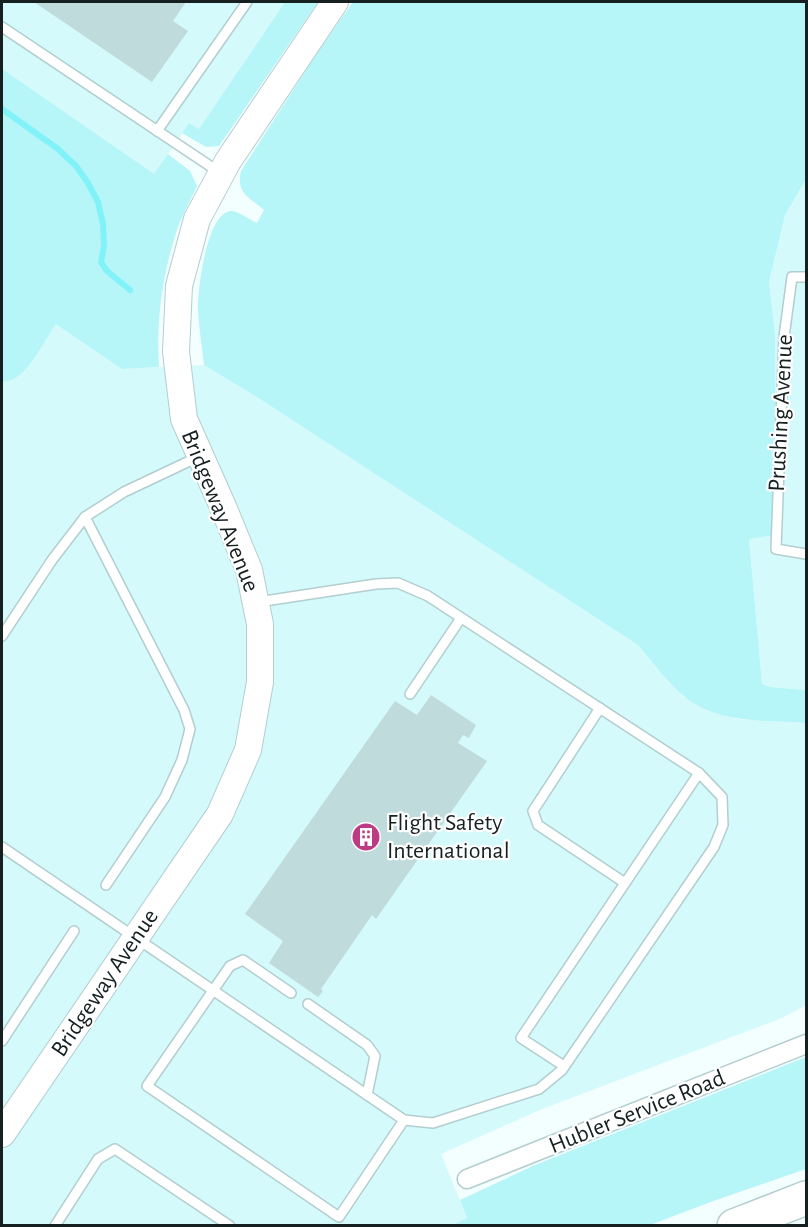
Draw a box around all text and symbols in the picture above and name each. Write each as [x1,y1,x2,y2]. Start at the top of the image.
street label: Prushing Avenue [765,334,797,492]
street label: Bridgeway Avenue [177,427,263,595]
place label: Flight Safety International [387,811,510,863]
building icon: Flight Safety International [350,821,382,853]
street label: Bridgeway Avenue [47,905,163,1061]
street label: Hubler Service Road [546,1066,728,1158]

